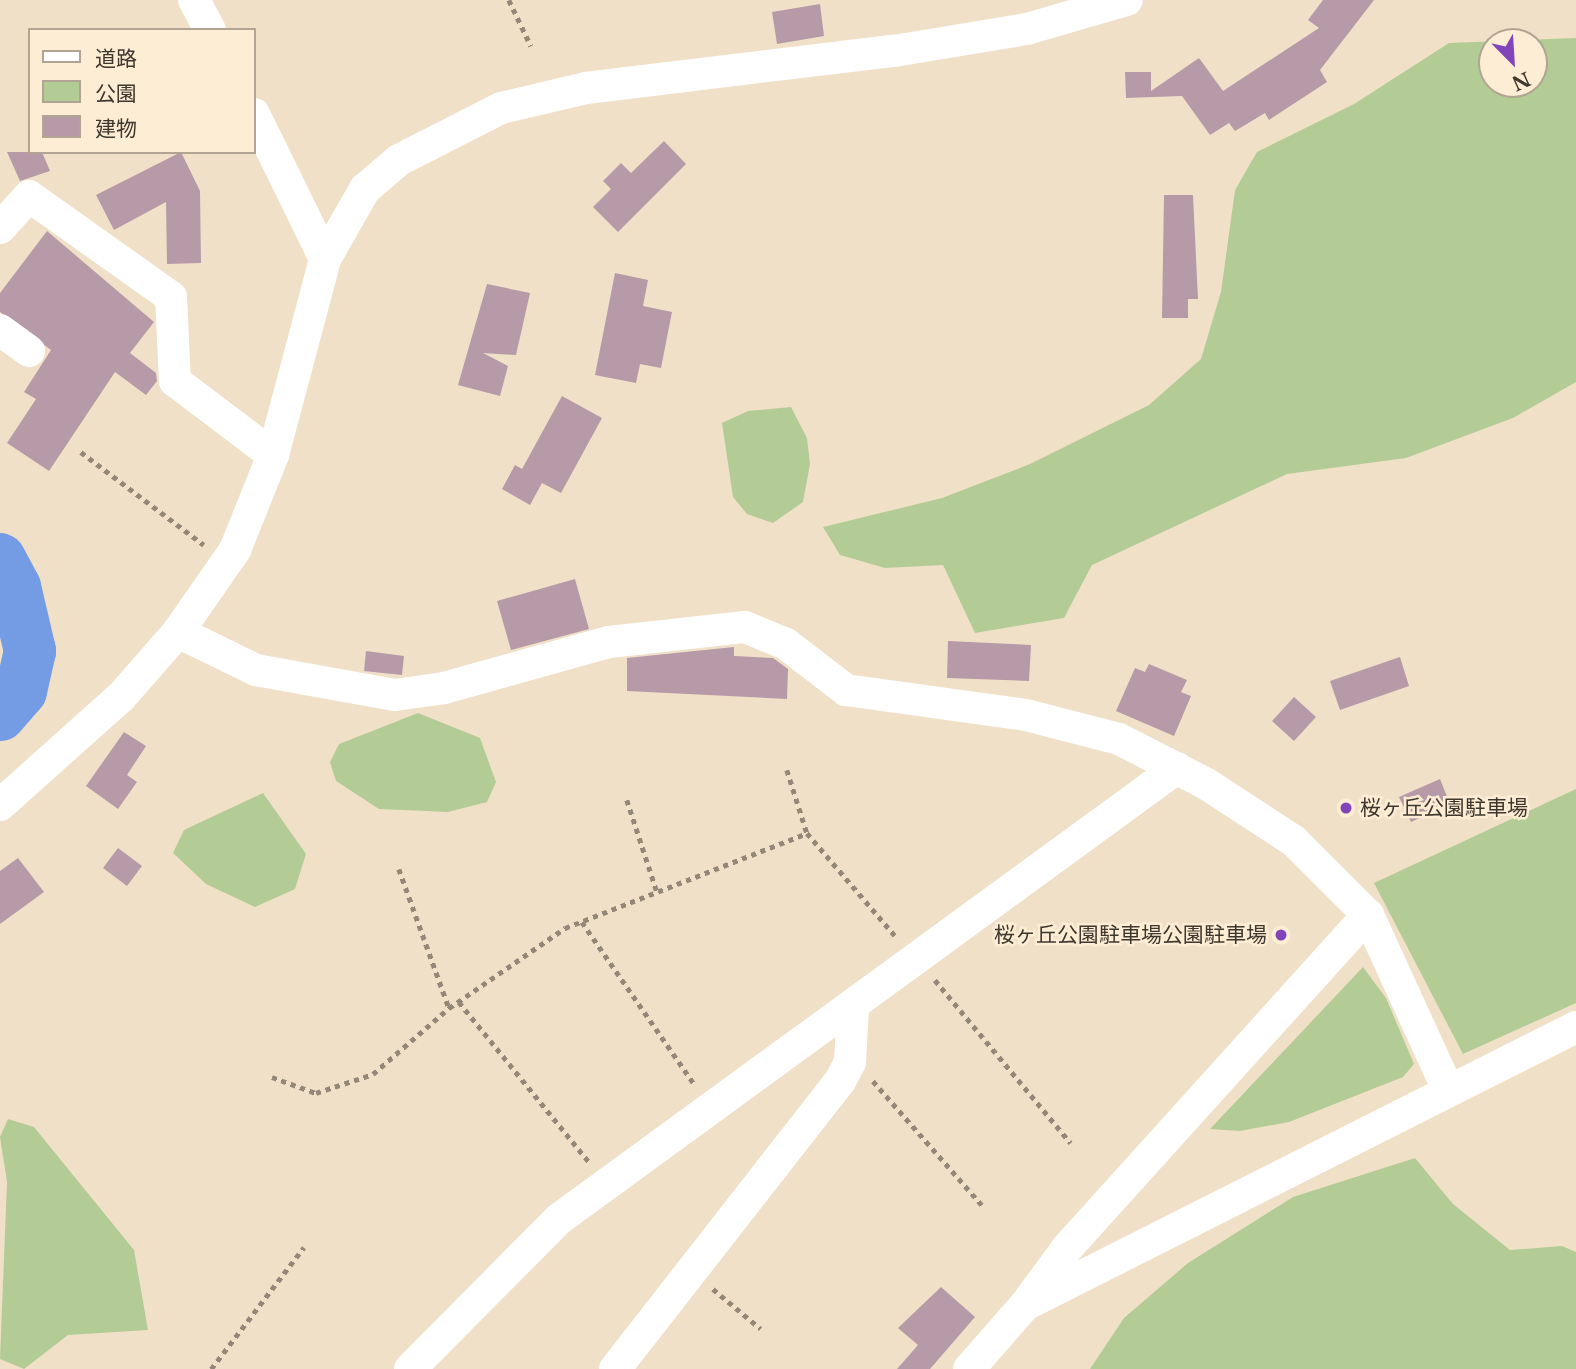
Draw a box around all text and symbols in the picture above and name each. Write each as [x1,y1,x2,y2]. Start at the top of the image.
legend [28,28,256,154]
north arrow [1478,28,1548,98]
text: 道路 [95,46,137,72]
text: N [1508,67,1534,95]
text: 公園 [95,81,137,107]
text: 建物 [95,116,137,142]
place label: 桜ヶ丘公園駐車場 [1360,795,1528,821]
marker: 桜ヶ丘公園駐車場 [1338,800,1354,816]
place label: 桜ヶ丘公園駐車場公園駐車場 [994,922,1267,948]
marker: 桜ヶ丘公園駐車場公園駐車場 [1273,927,1289,943]

